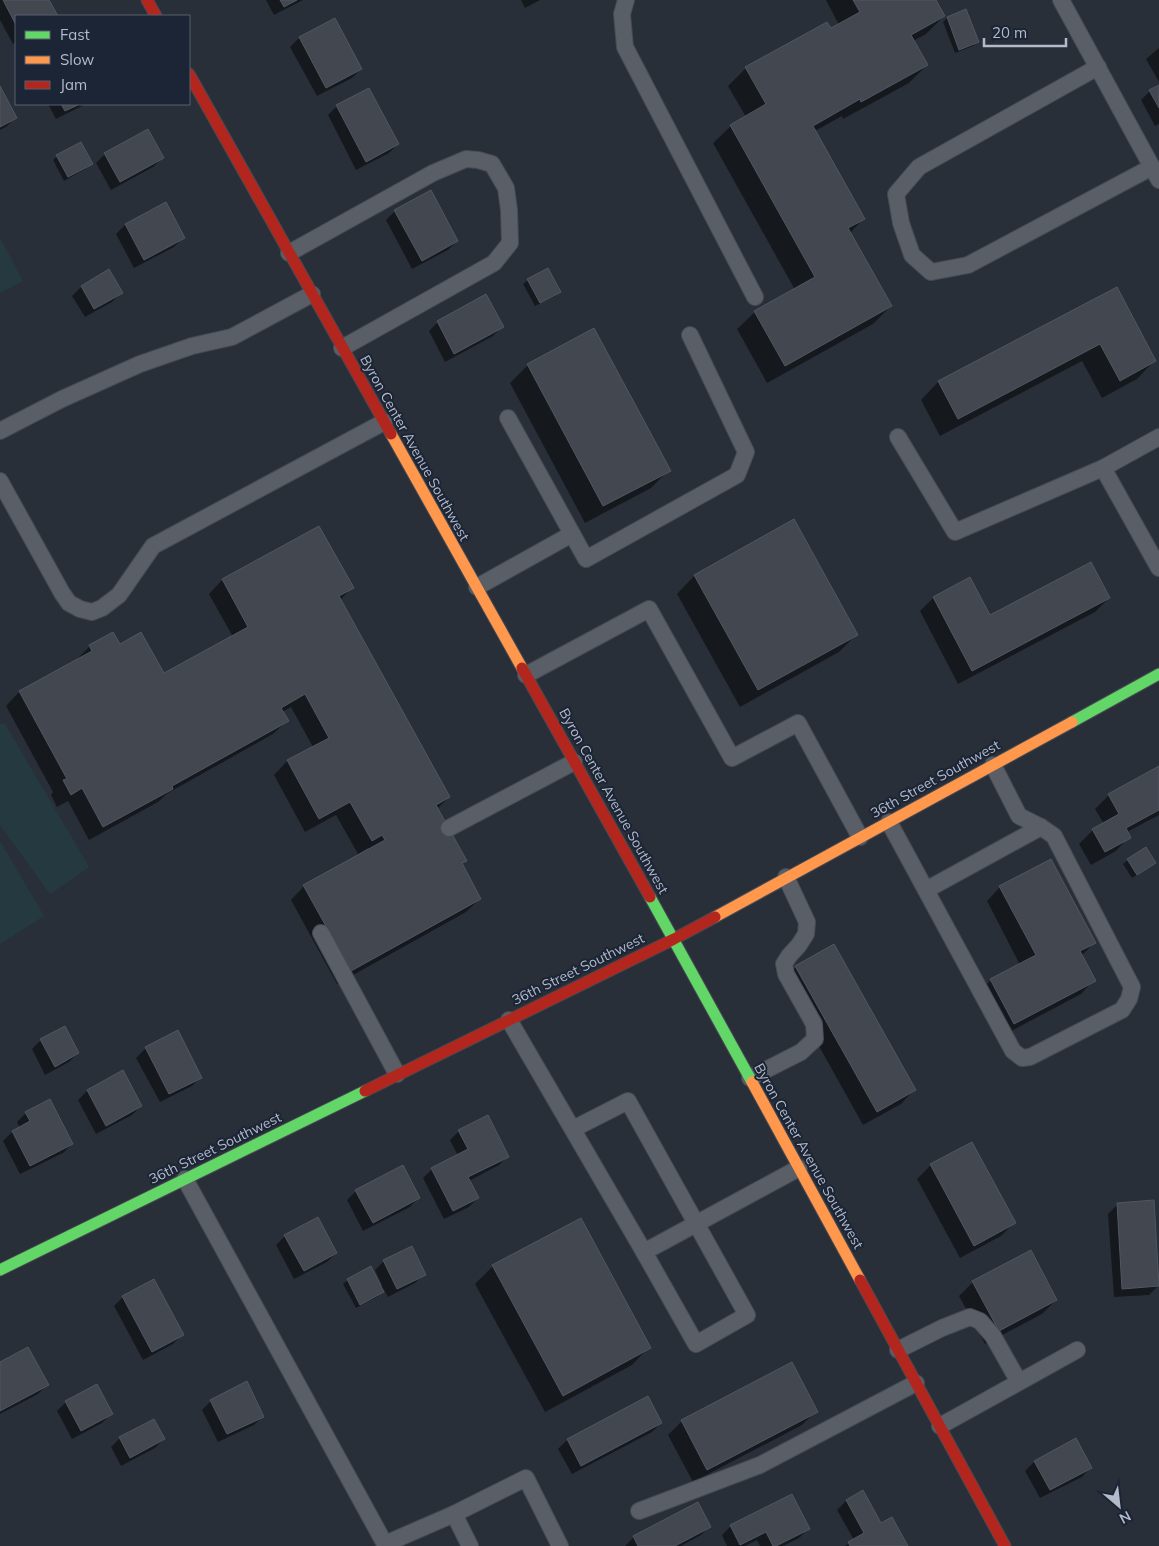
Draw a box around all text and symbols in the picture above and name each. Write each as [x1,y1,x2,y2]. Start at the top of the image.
legend [15,15,190,105]
scale bar [984,15,1066,47]
text: 20 m [992,23,1027,42]
text: Fast [60,25,90,44]
text: Slow [60,50,94,69]
text: Jam [60,75,87,94]
street label: Byron Center Avenue Southwest [356,352,474,544]
street label: Byron Center Avenue Southwest [555,705,673,897]
street label: 36th Street Southwest [867,736,1003,822]
street label: 36th Street Southwest [509,929,647,1009]
street label: Byron Center Avenue Southwest [750,1060,868,1252]
street label: 36th Street Southwest [146,1108,284,1188]
north arrow [1094,1481,1144,1531]
text: N [1116,1507,1134,1528]

